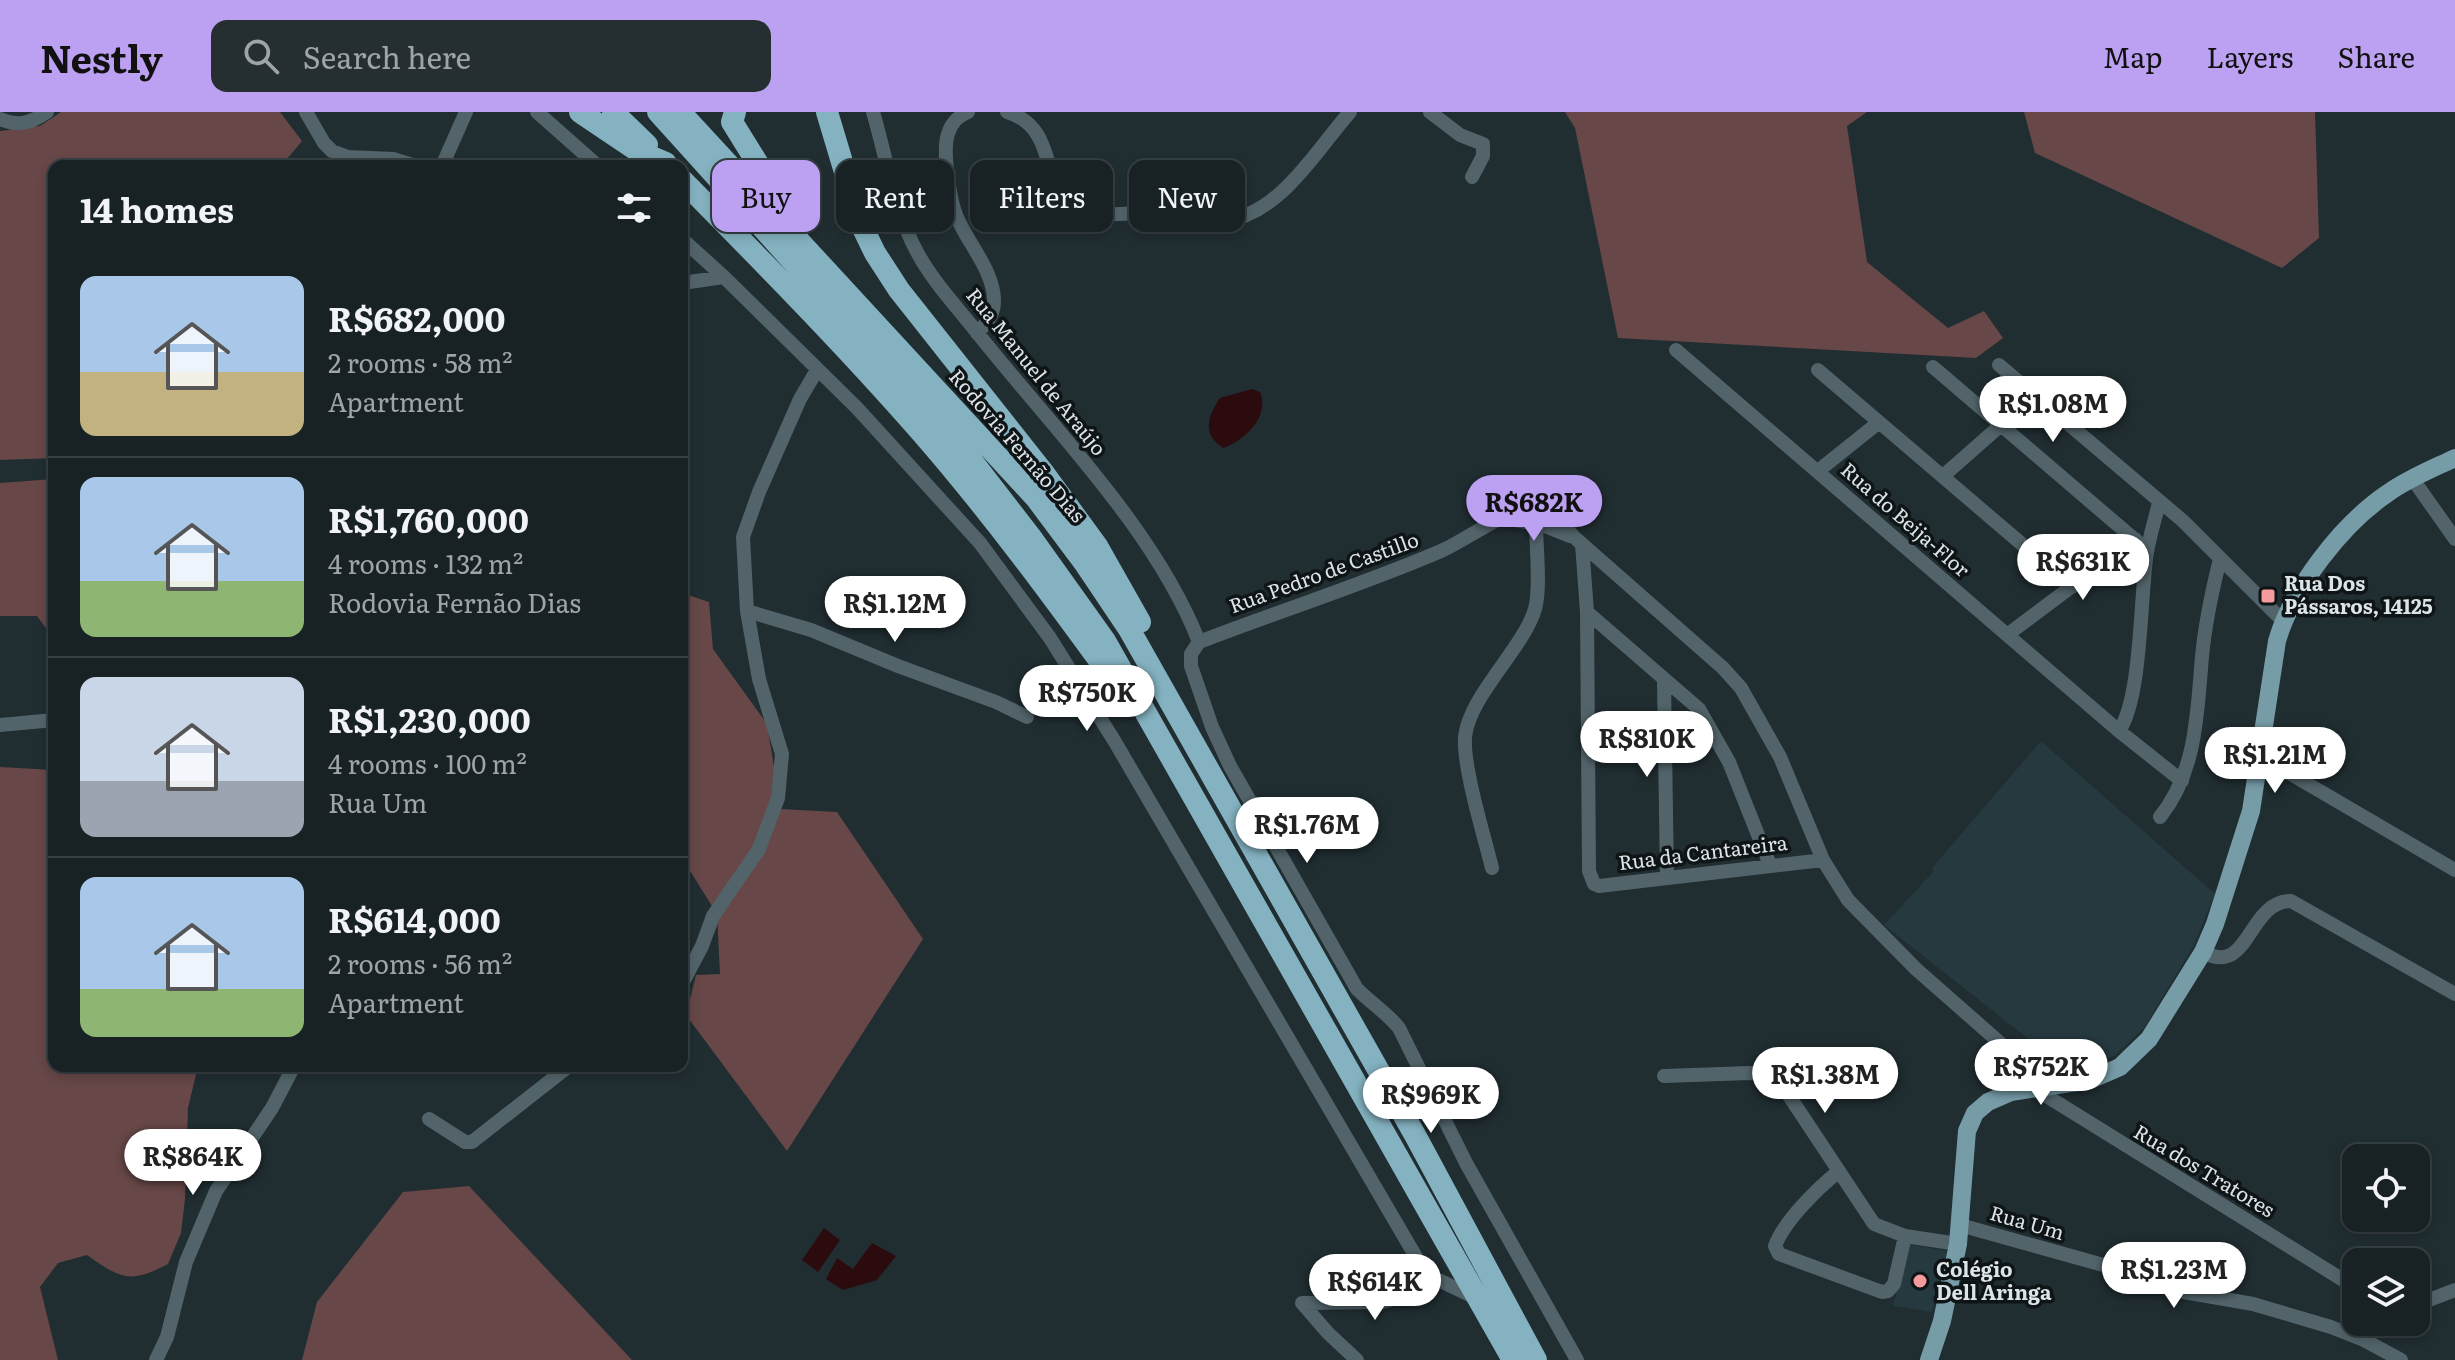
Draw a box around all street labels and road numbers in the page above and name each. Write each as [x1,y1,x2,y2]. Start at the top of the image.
street label: Rua Manuel de Araújo [960,280,1115,461]
street label: Rodovia Fernão Dias [943,361,1094,528]
street label: Rua do Beija-Flor [1835,454,1978,583]
street label: Rua Pedro de Castillo [1224,523,1422,619]
street label: Rua da Cantareira [1617,826,1789,876]
street label: Rua dos Tratores [2129,1115,2281,1223]
street label: Rua Um [1987,1196,2068,1246]

